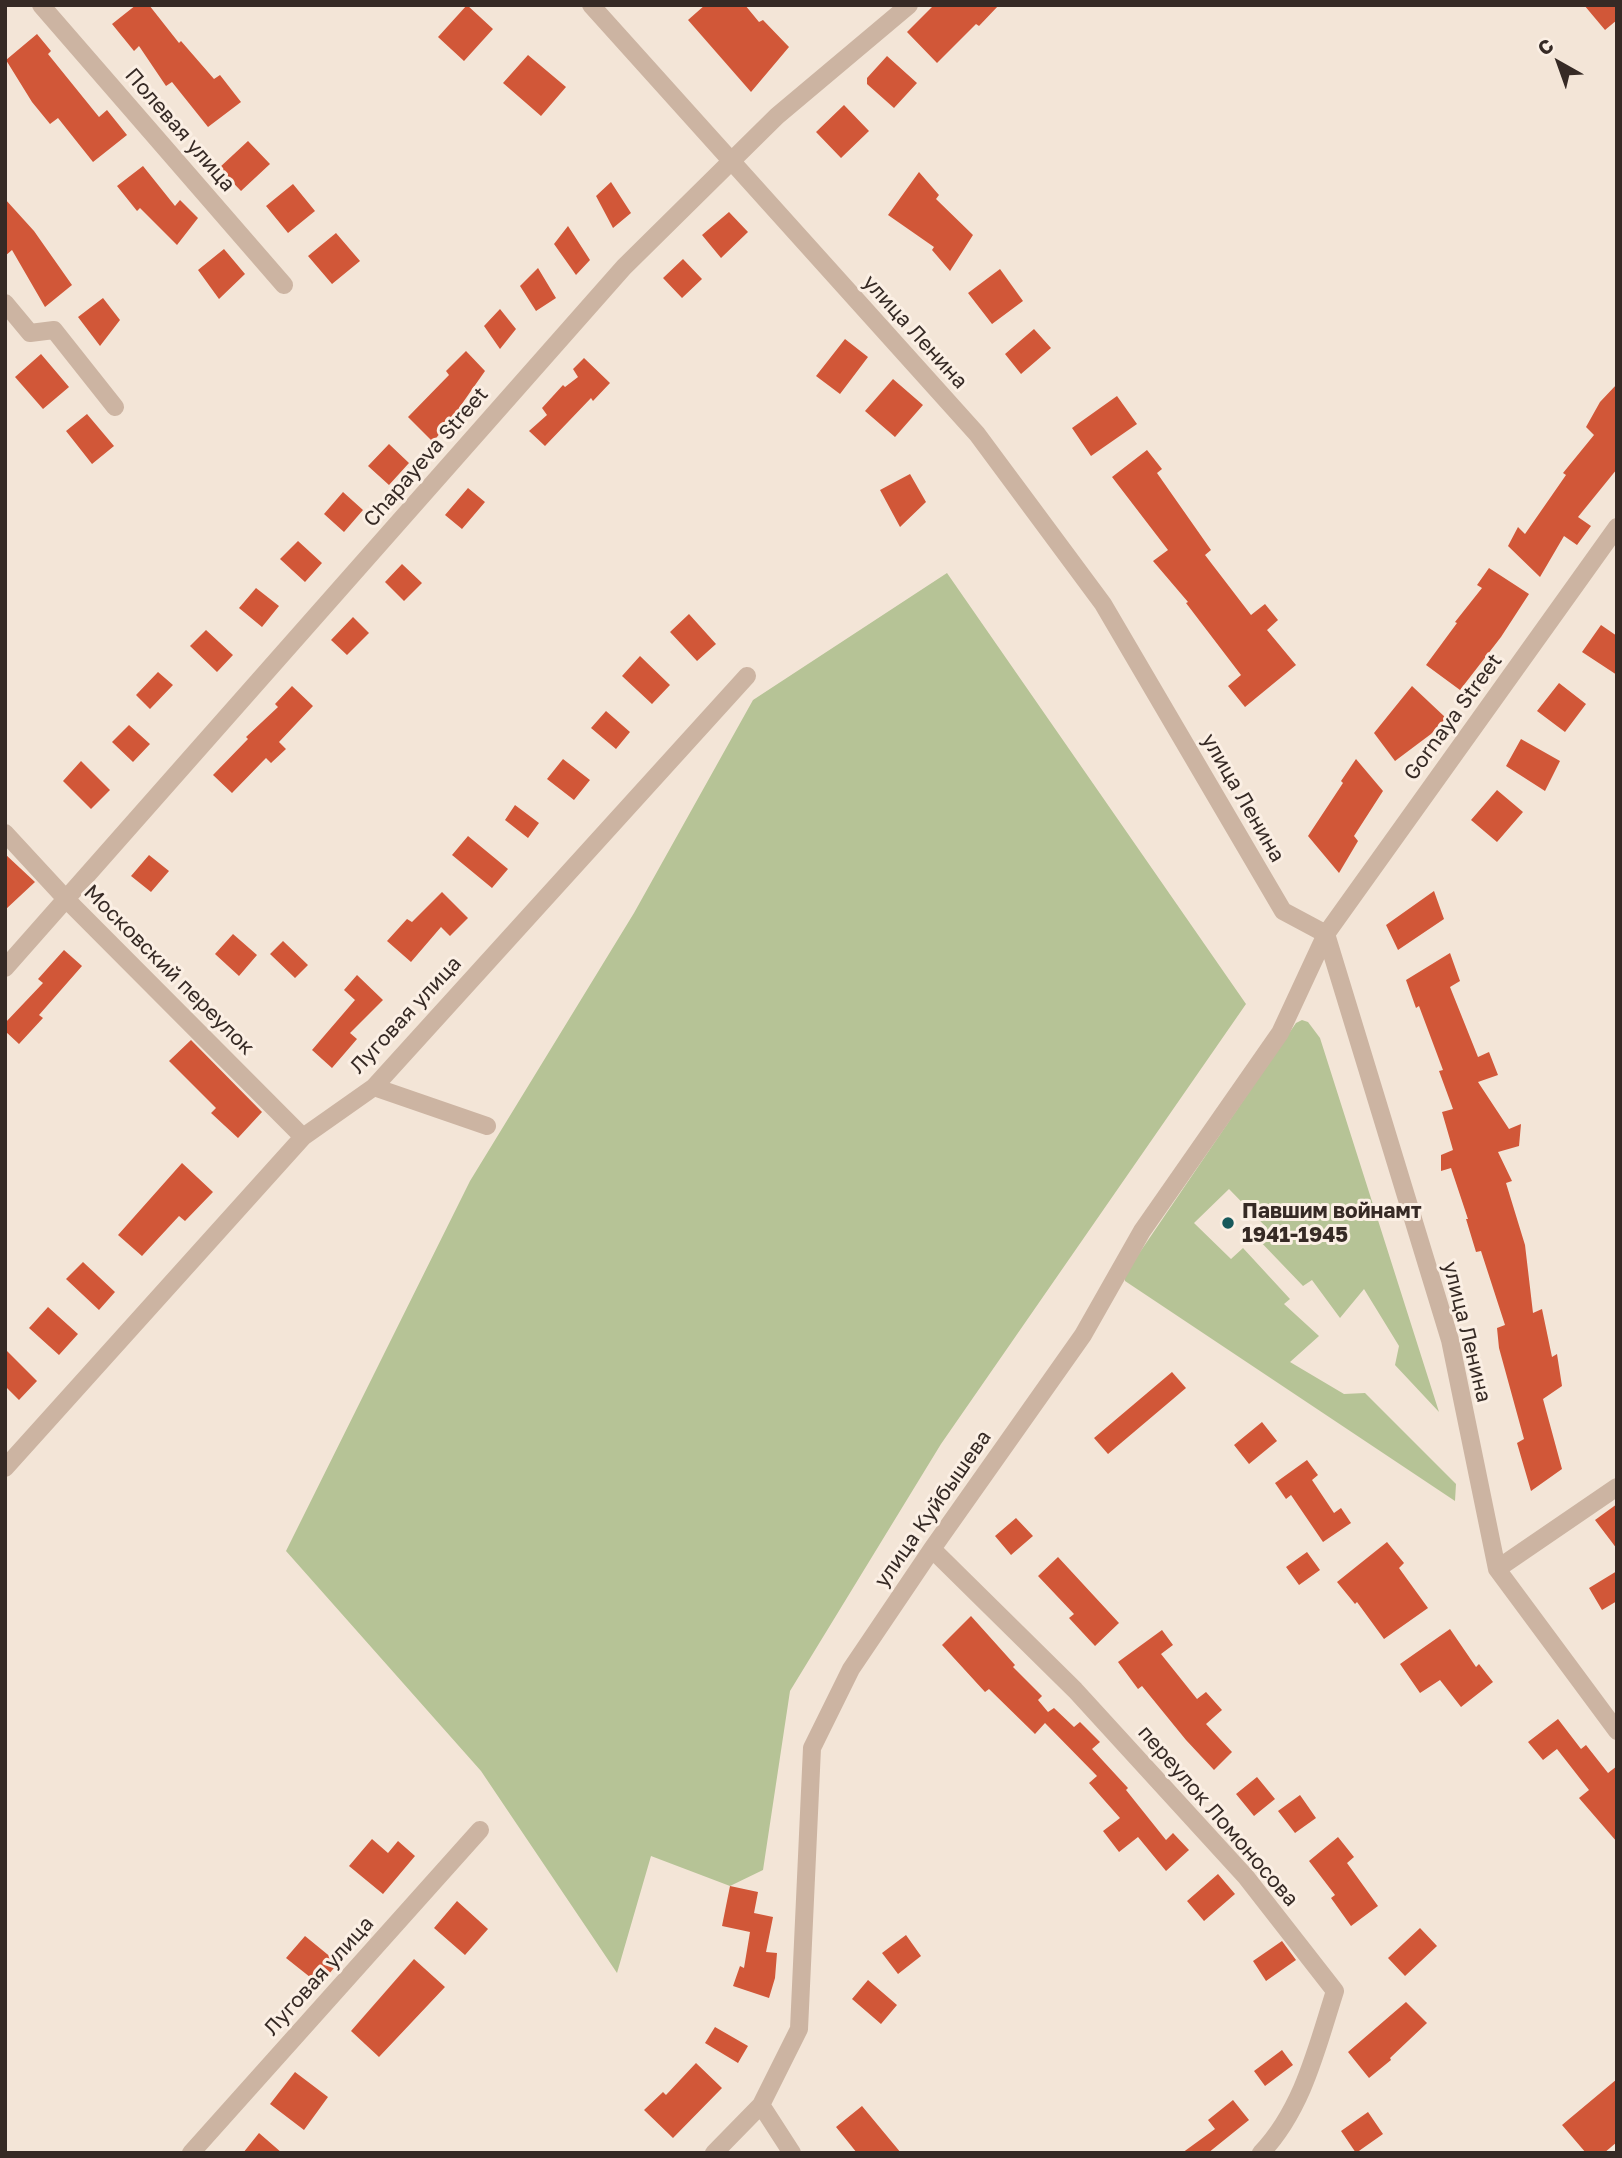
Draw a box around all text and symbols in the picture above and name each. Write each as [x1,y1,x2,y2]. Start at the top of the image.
north arrow [1524,28,1594,98]
text: С [1533,33,1558,60]
street label: Полевая улица [120,63,240,197]
street label: улица Ленина [857,270,973,394]
street label: Chapayeva Street [358,382,494,532]
street label: Gornaya Street [1399,649,1507,785]
street label: улица Ленина [1196,729,1290,867]
street label: Московский переулок [79,880,259,1060]
street label: Луговая улица [345,951,467,1079]
place label: Павшим войнамт 1941-1945 [1242,1198,1422,1248]
marker: Павшим войнамт 1941-1945 [1220,1215,1236,1231]
street label: улица Ленина [1437,1259,1497,1405]
street label: улица Куйбышева [869,1426,997,1592]
street label: переулок Ломоносова [1133,1720,1303,1912]
street label: Луговая улица [259,1911,379,2041]

